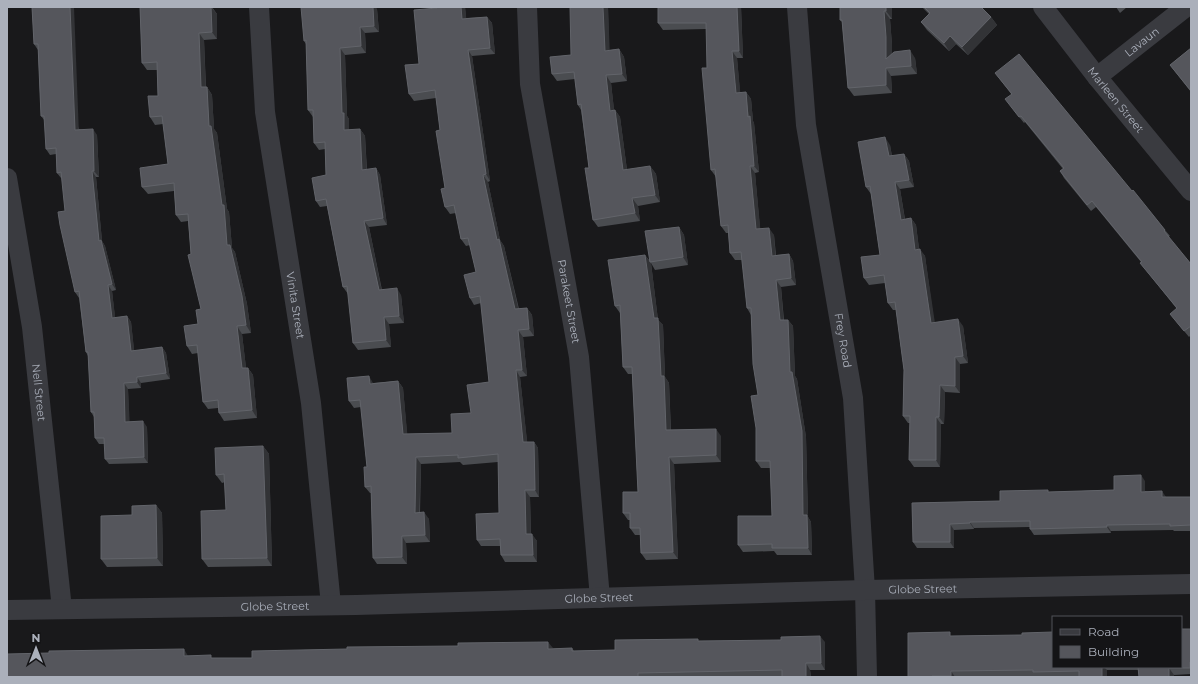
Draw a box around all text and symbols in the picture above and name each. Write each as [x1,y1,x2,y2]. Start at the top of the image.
street label: Lavaun [1122,24,1162,60]
street label: Marleen Street [1085,64,1147,136]
street label: Parakeet Street [555,258,584,345]
street label: Vinita Street [283,271,308,340]
street label: Frey Road [832,312,855,369]
street label: Nell Street [29,363,49,423]
street label: Globe Street [888,581,958,597]
street label: Globe Street [564,590,634,606]
street label: Globe Street [241,599,310,614]
legend [1052,616,1182,668]
text: Road [1088,624,1119,639]
north arrow [16,628,56,668]
text: N [32,631,40,645]
text: Building [1088,644,1139,659]

